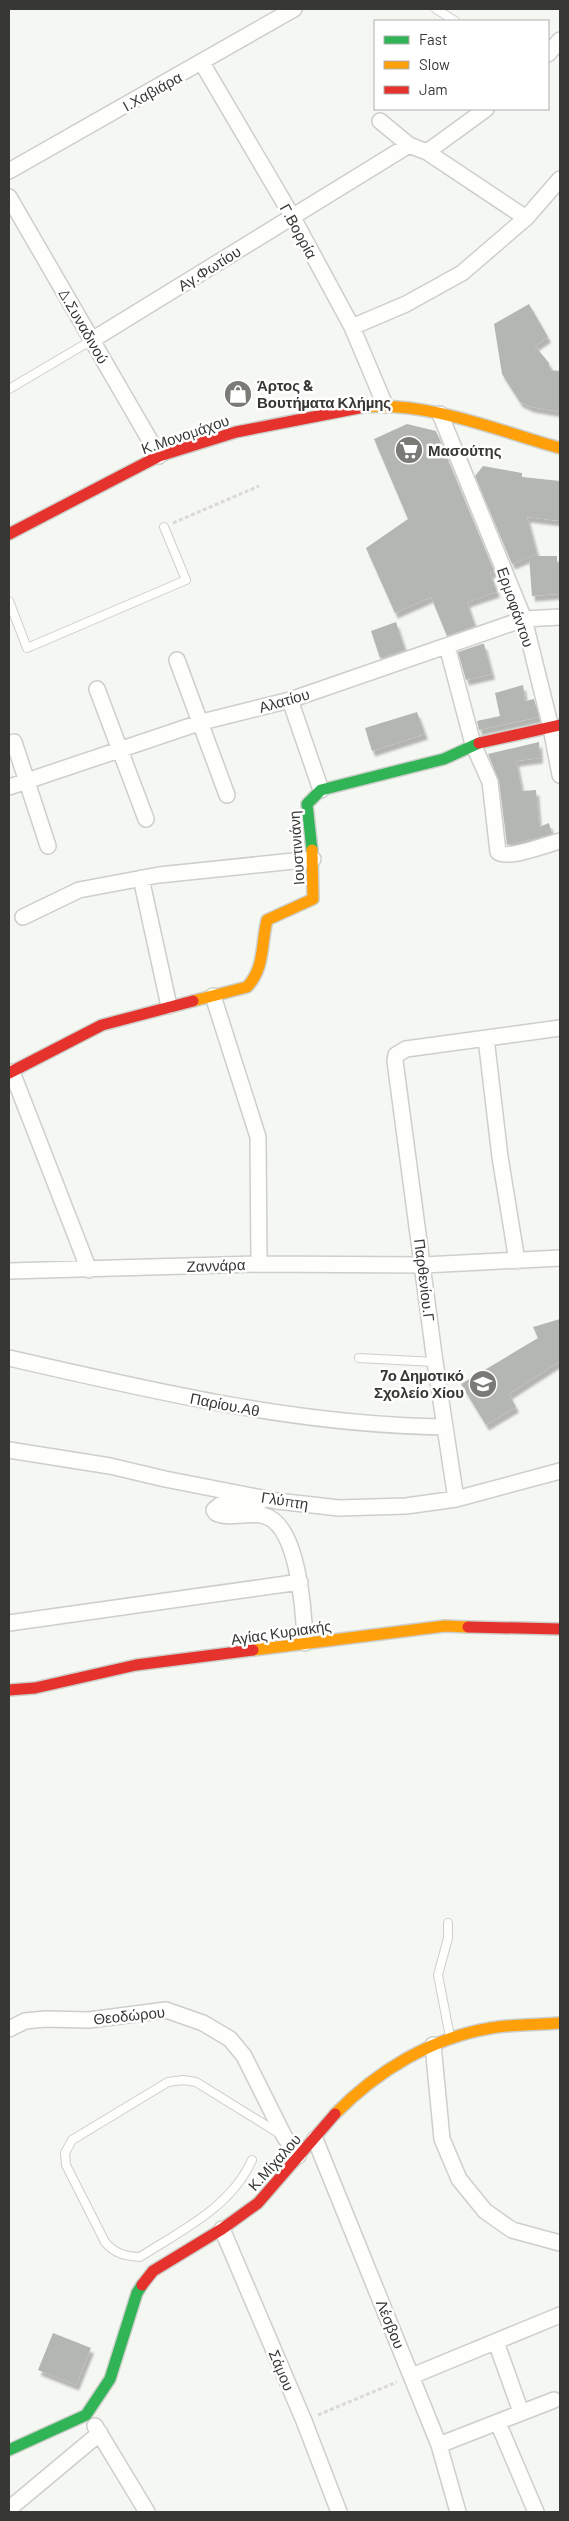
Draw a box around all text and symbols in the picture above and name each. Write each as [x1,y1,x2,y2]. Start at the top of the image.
legend [374,20,549,110]
text: Fast [419,30,447,48]
text: Slow [419,55,450,73]
street label: Ι.Χαβιάρα [119,67,185,115]
text: Jam [419,80,448,98]
street label: Γ.Βορρία [277,200,322,262]
street label: Αγ.Φωτίου [174,242,244,294]
street label: Δ.Συναδινού [55,286,113,366]
place label: Άρτος & Βουτήματα Κλήμης [257,376,391,411]
shop icon: Άρτος & Βουτήματα Κλήμης [223,379,253,409]
street label: Κ.Μονομάχου [139,411,231,457]
supermarket icon: Μασούτης [394,435,424,465]
place label: Μασούτης [428,441,502,459]
street label: Ερμοφάντου [494,565,538,649]
street label: Αλατίου [257,684,311,716]
street label: Ιουστινιάνη [284,810,308,886]
street label: Παρθενίου.Γ [411,1238,439,1322]
street label: Ζαννάρα [186,1255,246,1275]
place label: 7ο Δημοτικό Σχολείο Χίου [374,1366,464,1401]
school or university icon: 7ο Δημοτικό Σχολείο Χίου [468,1369,498,1399]
street label: Παρίου.Αθ [189,1388,261,1420]
street label: Γλύπτη [260,1487,310,1513]
street label: Αγίας Κυριακής [230,1616,332,1648]
street label: Θεοδώρου [92,2002,166,2028]
street label: Κ.Μίχαλου [244,2130,304,2194]
street label: Λέσβου [373,2297,409,2351]
street label: Σάμου [265,2347,299,2393]

